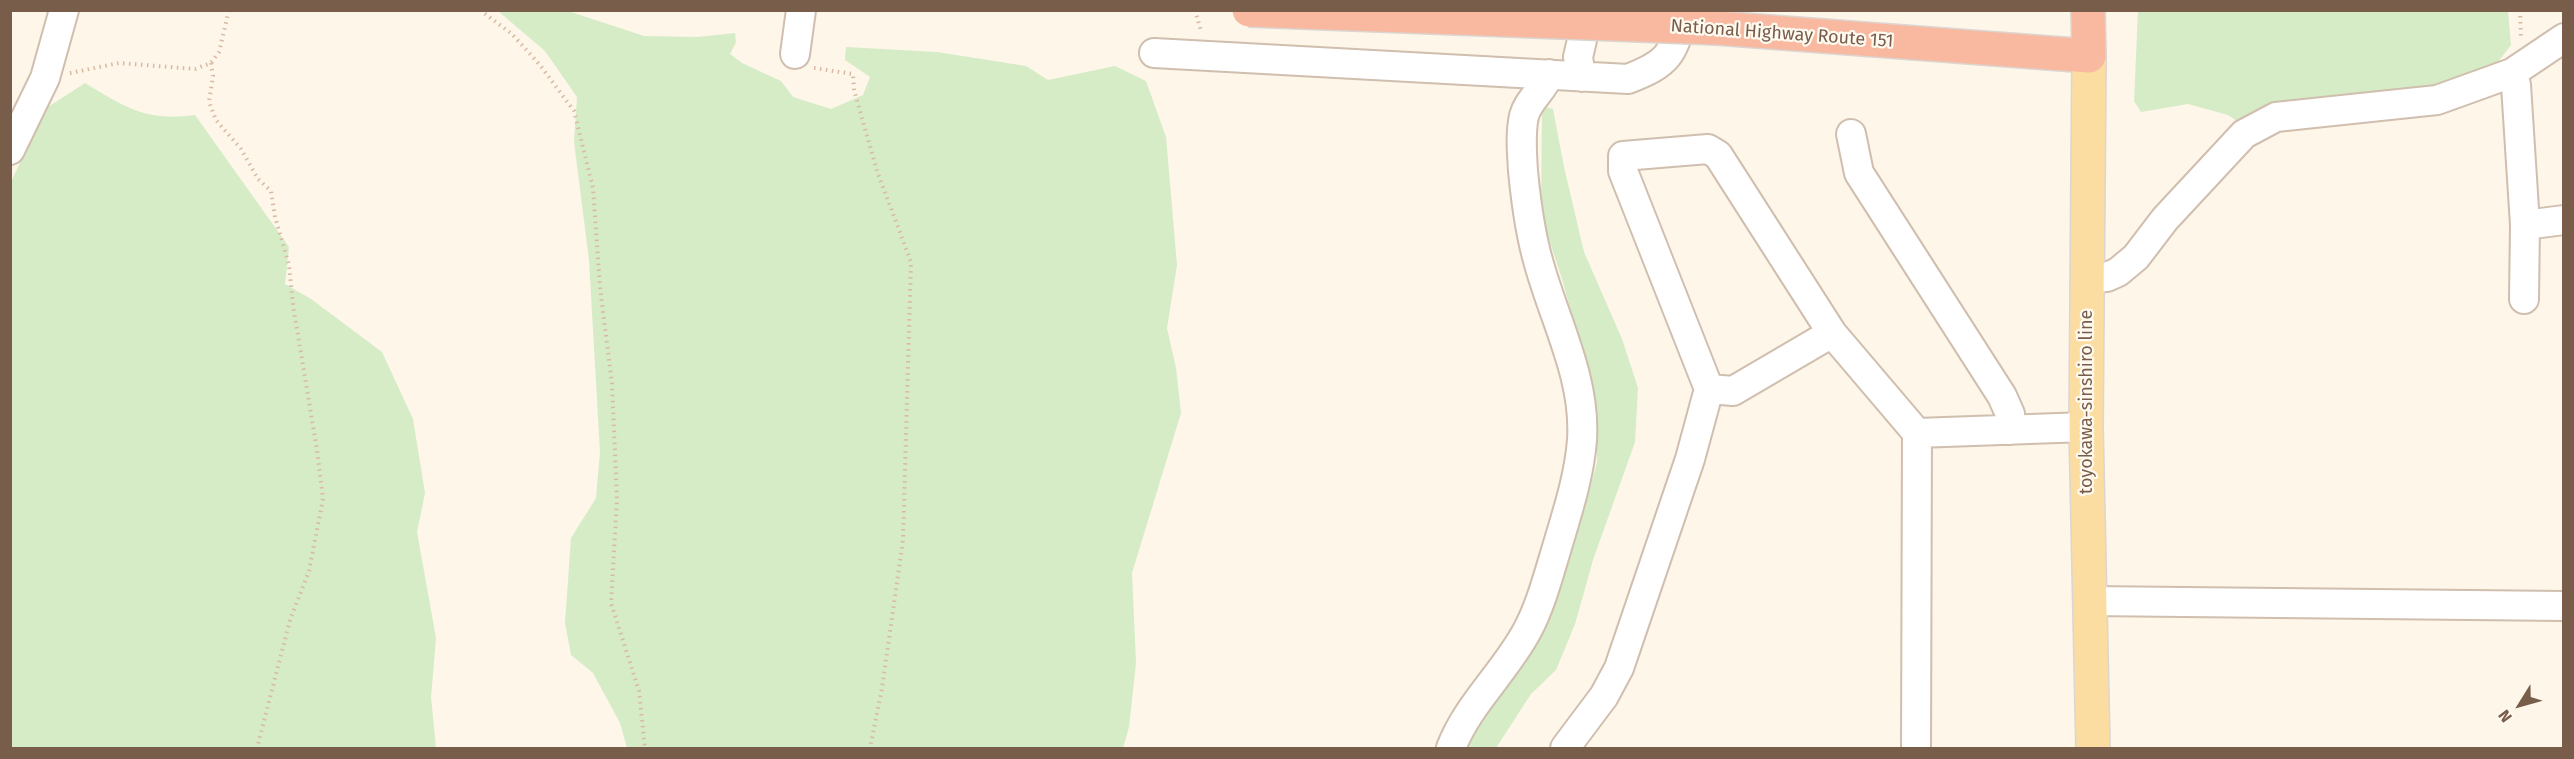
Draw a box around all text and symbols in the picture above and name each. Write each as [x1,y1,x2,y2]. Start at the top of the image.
street label: National Highway Route 151 [1670,15,1894,53]
street label: toyokawa-sinshiro line [2076,310,2098,494]
north arrow [2490,675,2550,735]
text: N [2494,706,2516,726]

